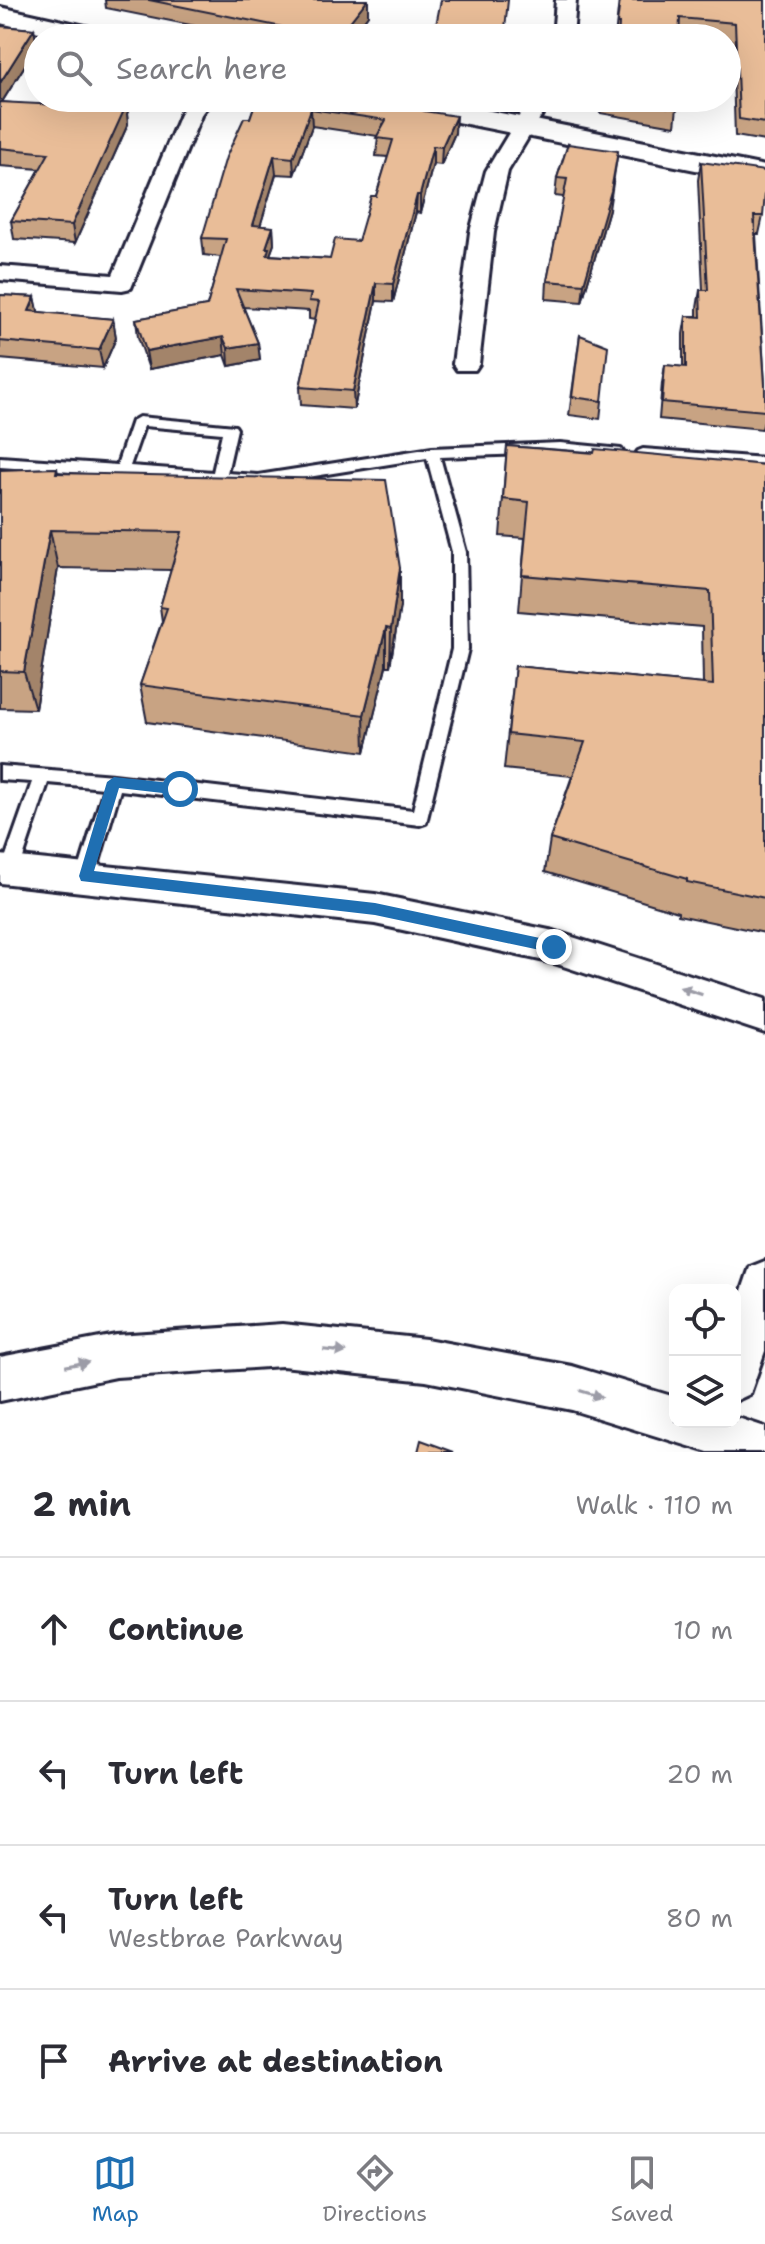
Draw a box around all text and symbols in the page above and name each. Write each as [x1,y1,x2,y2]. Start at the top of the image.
search box [24,24,741,112]
icon: search [52,46,96,90]
text: Search here [116,48,287,89]
route start [162,771,198,807]
route end [536,929,572,965]
one-way arrow [679,985,703,997]
map controls [669,1284,741,1428]
button: locate [669,1284,741,1356]
one-way arrow [323,1344,348,1357]
button: layers [669,1356,741,1428]
one-way arrow [64,1357,89,1370]
one-way arrow [580,1388,604,1401]
text: 2 min [32,1481,131,1527]
text: Walk · 110 m [575,1487,733,1522]
icon: ahead [32,1607,76,1651]
text: Continue [108,1609,244,1650]
text: 10 m [673,1612,733,1647]
icon: left [32,1751,76,1795]
text: Turn left [108,1753,243,1794]
text: 20 m [666,1756,733,1791]
text: Turn left [108,1879,243,1920]
icon: left [32,1895,76,1939]
text: 80 m [666,1900,733,1935]
text: Westbrae Parkway [108,1920,344,1955]
icon: arrive [32,2039,76,2083]
text: Arrive at destination [108,2041,443,2082]
tab: Map [92,2151,139,2228]
tab: Directions [322,2151,427,2228]
tab: Saved [611,2151,673,2228]

